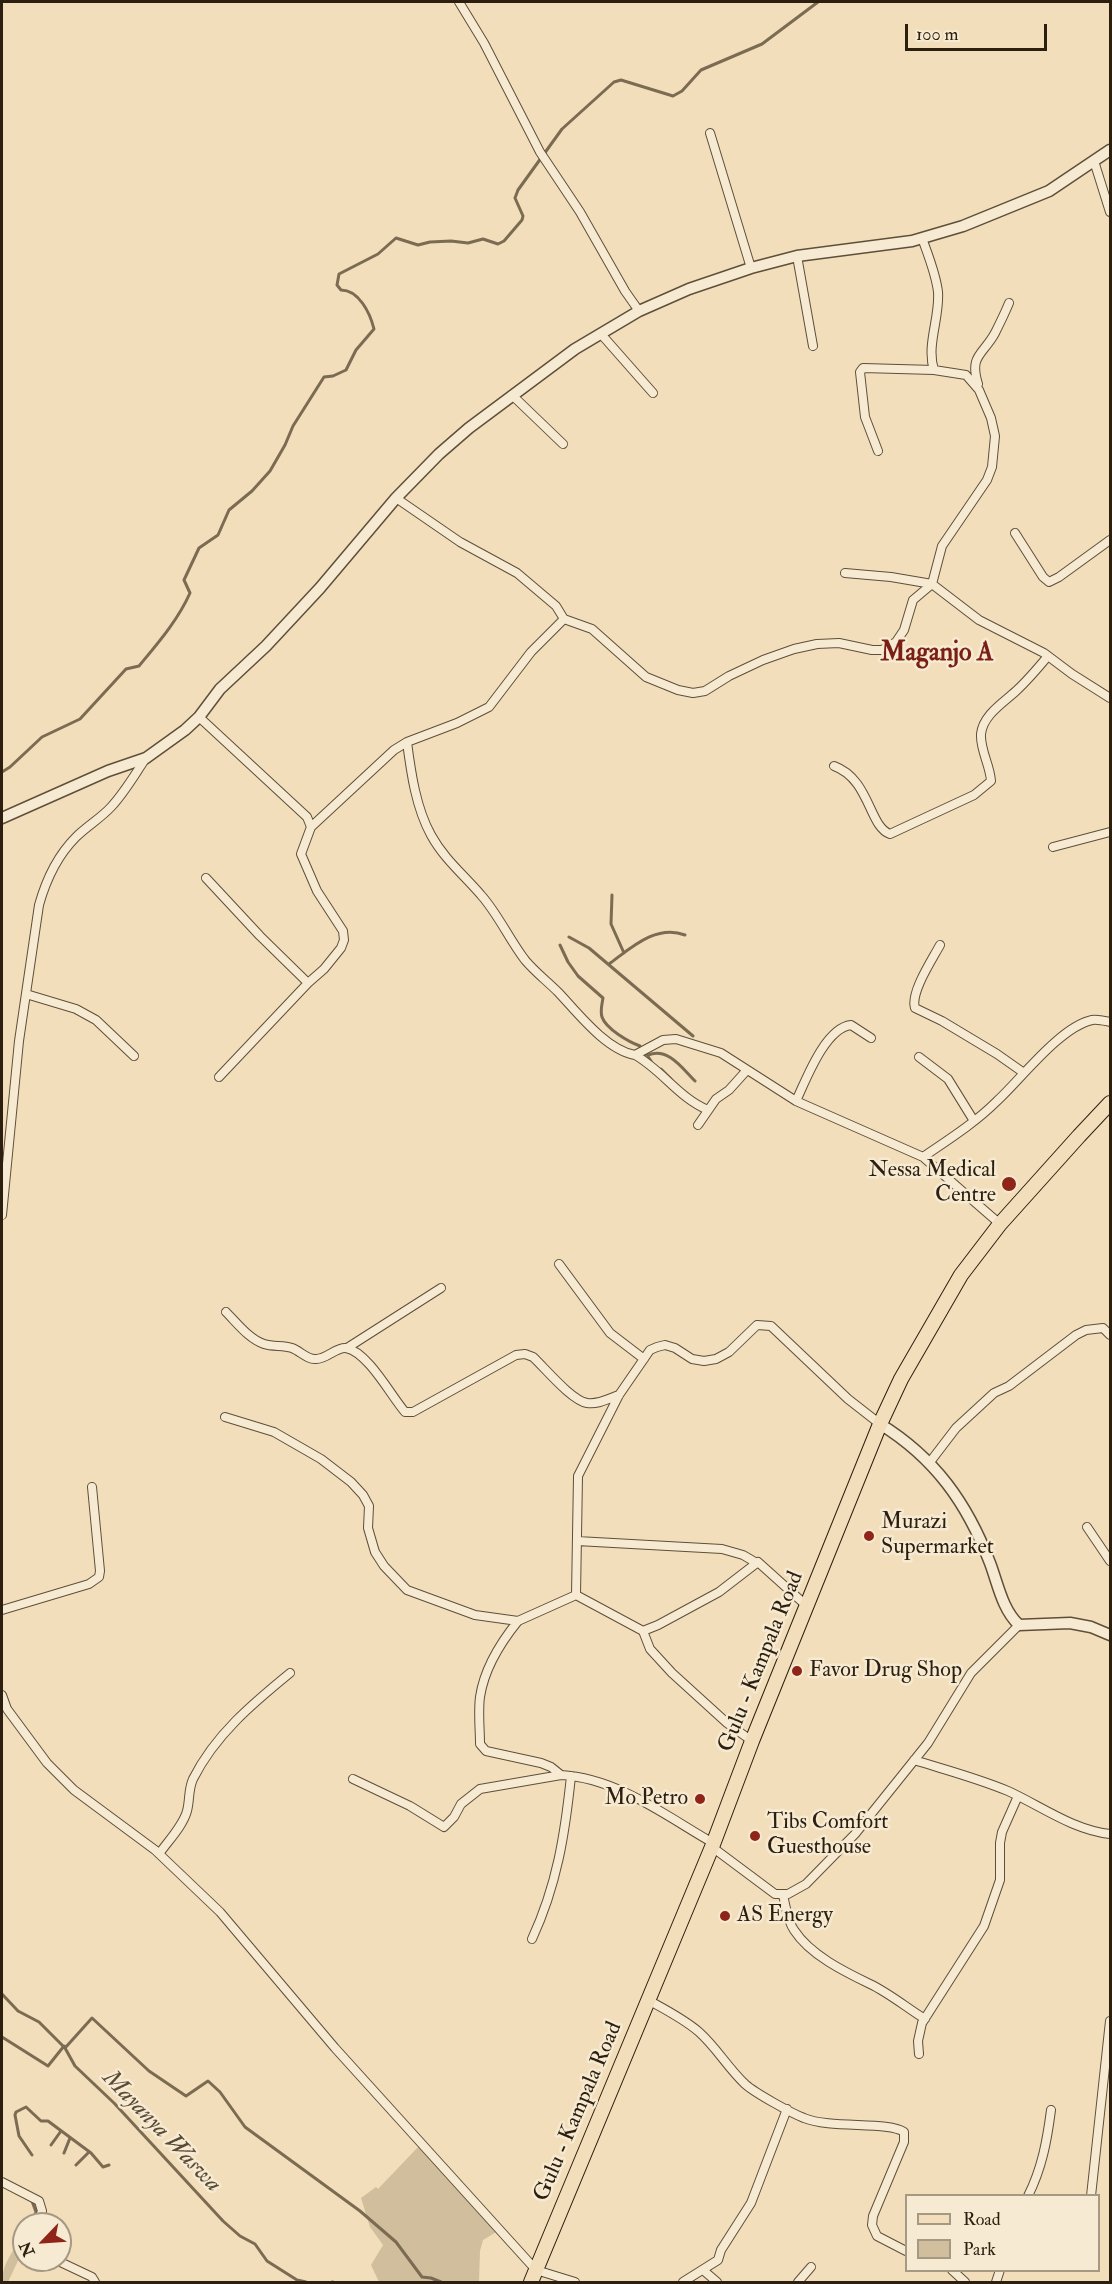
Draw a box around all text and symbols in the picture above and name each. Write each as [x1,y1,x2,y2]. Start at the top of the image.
scale bar [908,12,1050,50]
text: 100 m [916,23,959,46]
district label: Maganjo A [880,638,994,670]
place label: Nessa Medical Centre [869,1158,996,1210]
marker: Nessa Medical Centre [1000,1175,1018,1193]
place label: Murazi Supermarket [881,1510,994,1562]
marker: Murazi Supermarket [862,1529,876,1543]
street label: Gulu - Kampala Road [714,1568,810,1756]
place label: Favor Drug Shop [809,1658,962,1684]
marker: Favor Drug Shop [790,1664,804,1678]
place label: Mo Petro [605,1786,688,1812]
marker: Mo Petro [693,1792,707,1806]
place label: Tibs Comfort Guesthouse [767,1810,888,1862]
marker: Tibs Comfort Guesthouse [748,1829,762,1843]
place label: AS Energy [737,1903,833,1929]
marker: AS Energy [718,1909,732,1923]
street label: Gulu - Kampala Road [529,2018,629,2206]
water label: Mayanya Waswa [95,2065,227,2199]
legend [905,2194,1100,2272]
text: Road [963,2208,1001,2231]
north arrow [12,2212,72,2272]
text: N [15,2238,40,2259]
text: Park [963,2238,996,2261]

